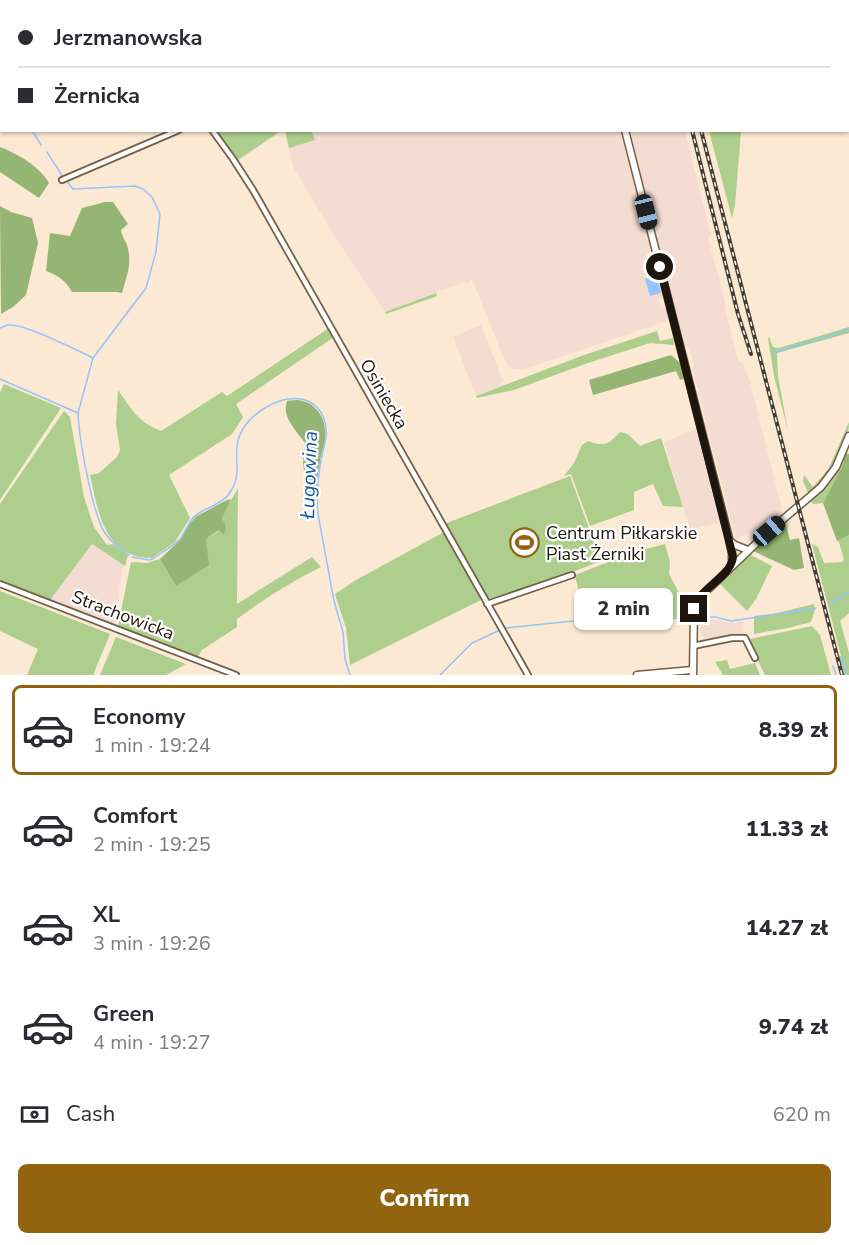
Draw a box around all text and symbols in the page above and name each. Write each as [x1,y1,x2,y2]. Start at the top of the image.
text: Jerzmanowska [54,23,203,53]
text: Żernicka [54,81,140,111]
car [633,192,659,232]
route start [646,253,673,280]
street label: Osiniecka [354,354,414,434]
water label: Ługowina [294,431,324,520]
car [750,512,788,550]
place label: Centrum Piłkarskie Piast Żerniki [546,521,697,566]
sports icon: Centrum Piłkarskie Piast Żerniki [509,527,541,559]
street label: Strachowicka [68,584,178,646]
callout: 2 min [574,588,673,630]
text: 2 min [597,595,650,622]
route end [680,595,707,622]
text: Economy [93,702,185,732]
icon: car [21,703,75,757]
text: 8.39 zł [759,715,828,745]
text: 1 min · 19:24 [93,732,211,759]
text: Comfort [93,801,177,831]
icon: car [21,802,75,856]
text: 11.33 zł [745,814,828,844]
text: 2 min · 19:25 [93,831,211,858]
text: XL [93,900,120,930]
icon: car [21,901,75,955]
text: 14.27 zł [745,913,828,943]
text: 3 min · 19:26 [93,930,211,957]
text: Green [93,999,154,1029]
icon: car [21,1000,75,1054]
text: 9.74 zł [759,1012,828,1042]
text: 4 min · 19:27 [93,1029,211,1056]
icon: cash [18,1098,51,1131]
text: Cash [66,1099,115,1129]
text: 620 m [773,1101,831,1128]
button: Confirm [18,1164,831,1233]

